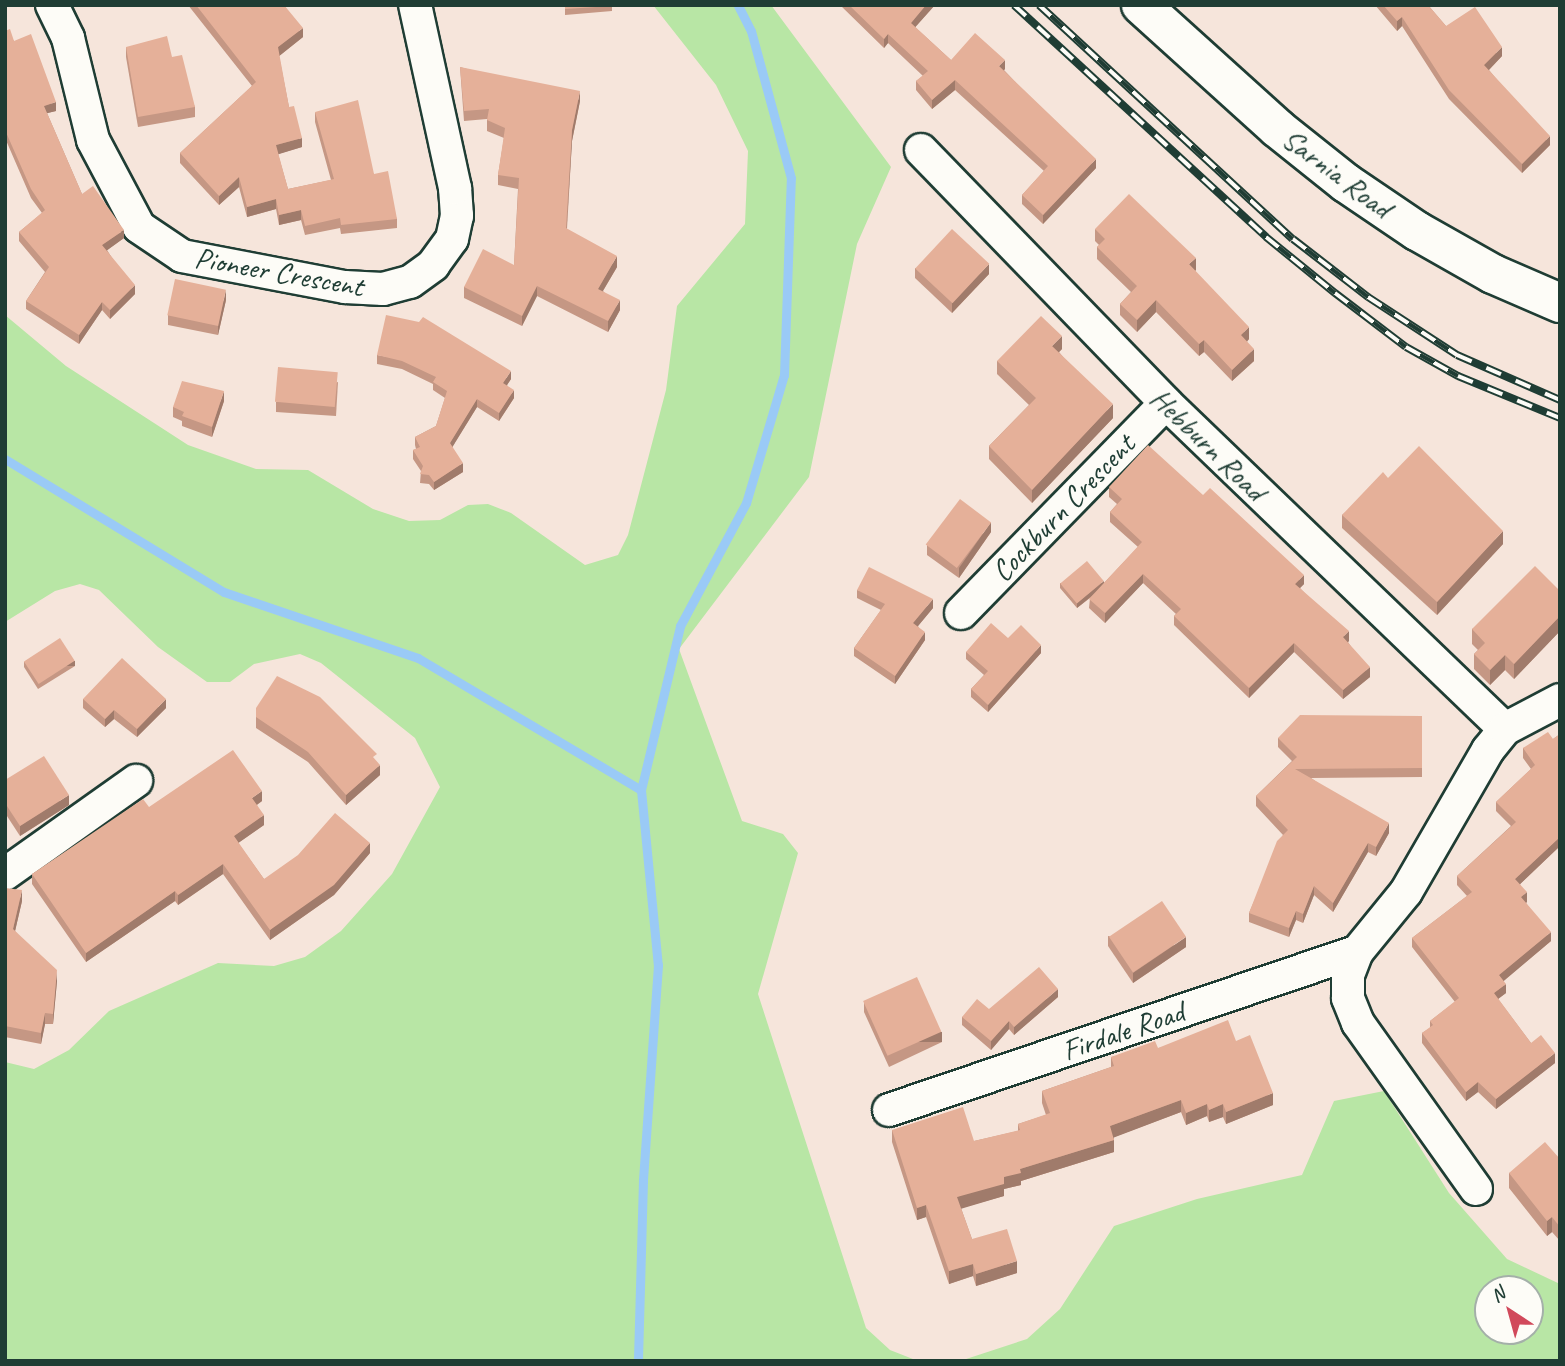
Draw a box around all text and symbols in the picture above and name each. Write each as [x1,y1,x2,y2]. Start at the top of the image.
street label: Sarnia Road [1275,120,1399,226]
street label: Pioneer Crescent [192,239,366,305]
street label: Hebburn Road [1143,380,1273,508]
street label: Cockburn Crescent [984,427,1142,589]
street label: Firdale Road [1057,993,1189,1069]
north arrow [1474,1275,1544,1345]
text: N [1486,1281,1510,1308]

